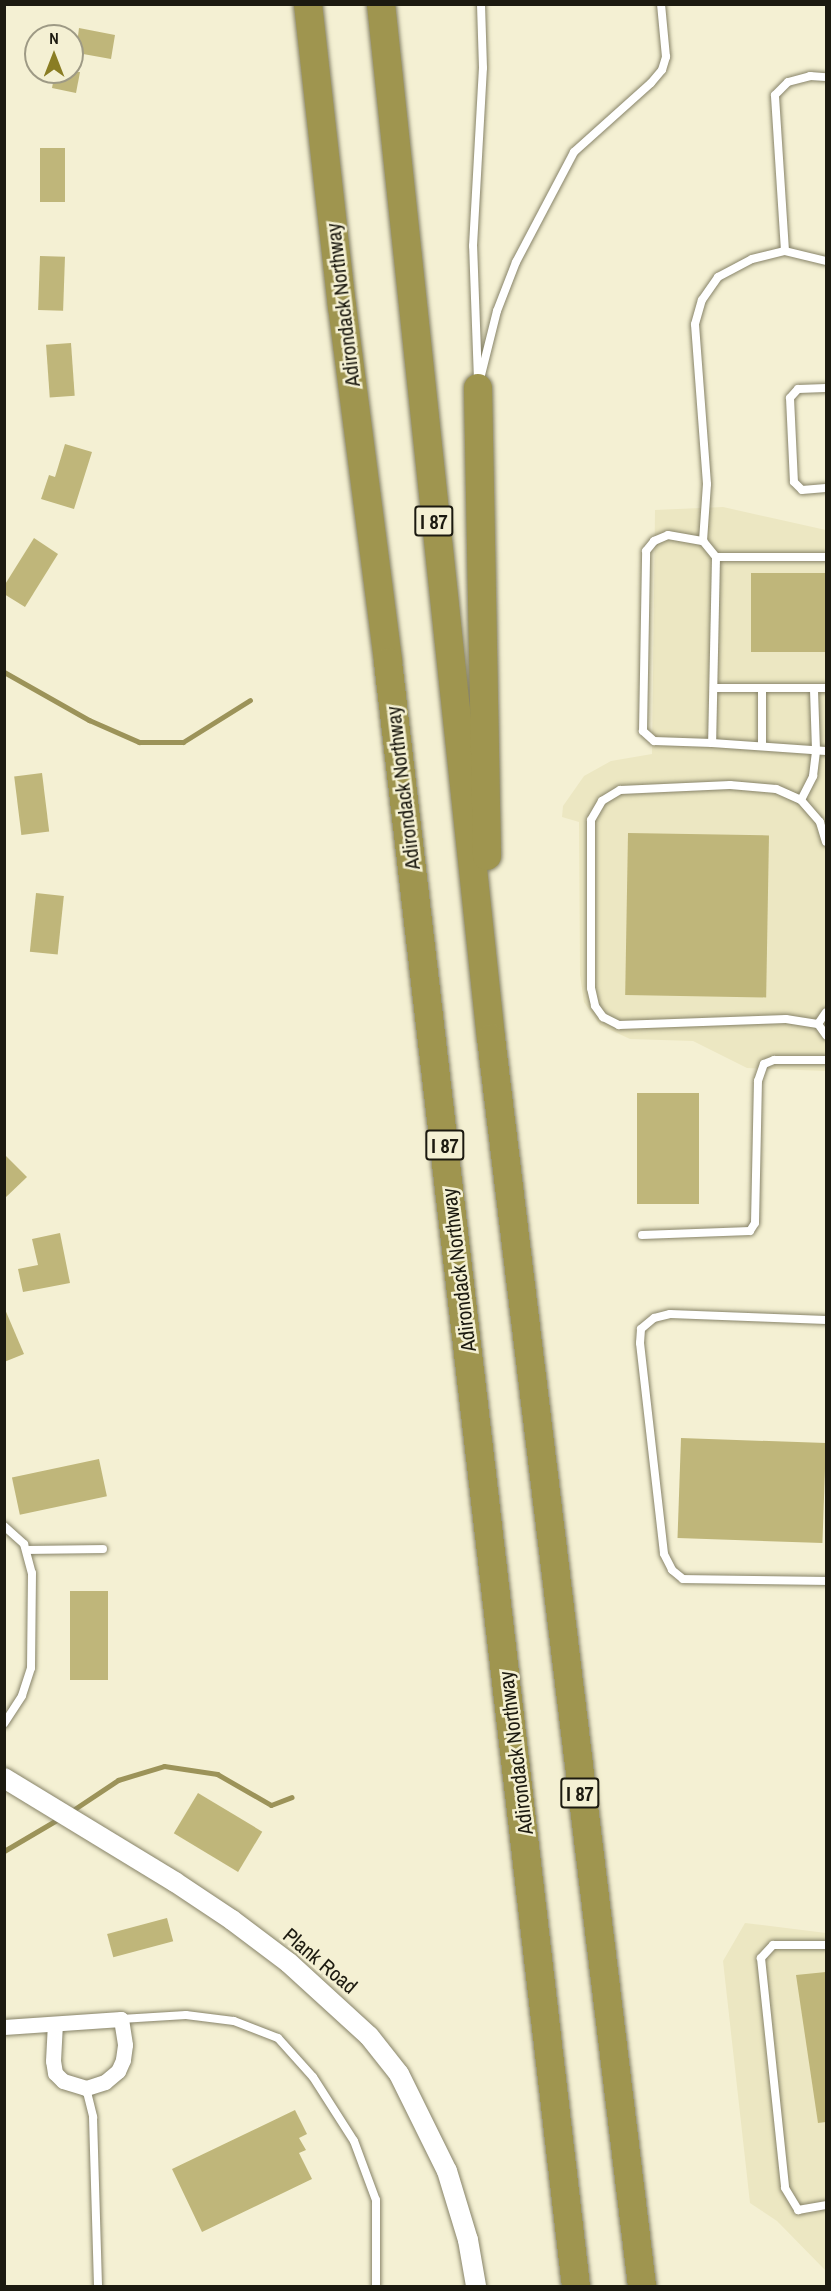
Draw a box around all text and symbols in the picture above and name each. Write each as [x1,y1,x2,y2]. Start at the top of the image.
north arrow [24,24,84,84]
text: N [49,27,59,49]
street label: Adirondack Northway [320,222,366,388]
road number: I 87 [413,504,455,538]
street label: Adirondack Northway [380,705,426,871]
road number: I 87 [424,1128,466,1162]
street label: Adirondack Northway [436,1187,482,1353]
street label: Adirondack Northway [493,1670,539,1836]
road number: I 87 [559,1776,601,1810]
street label: Plank Road [278,1923,362,1999]

